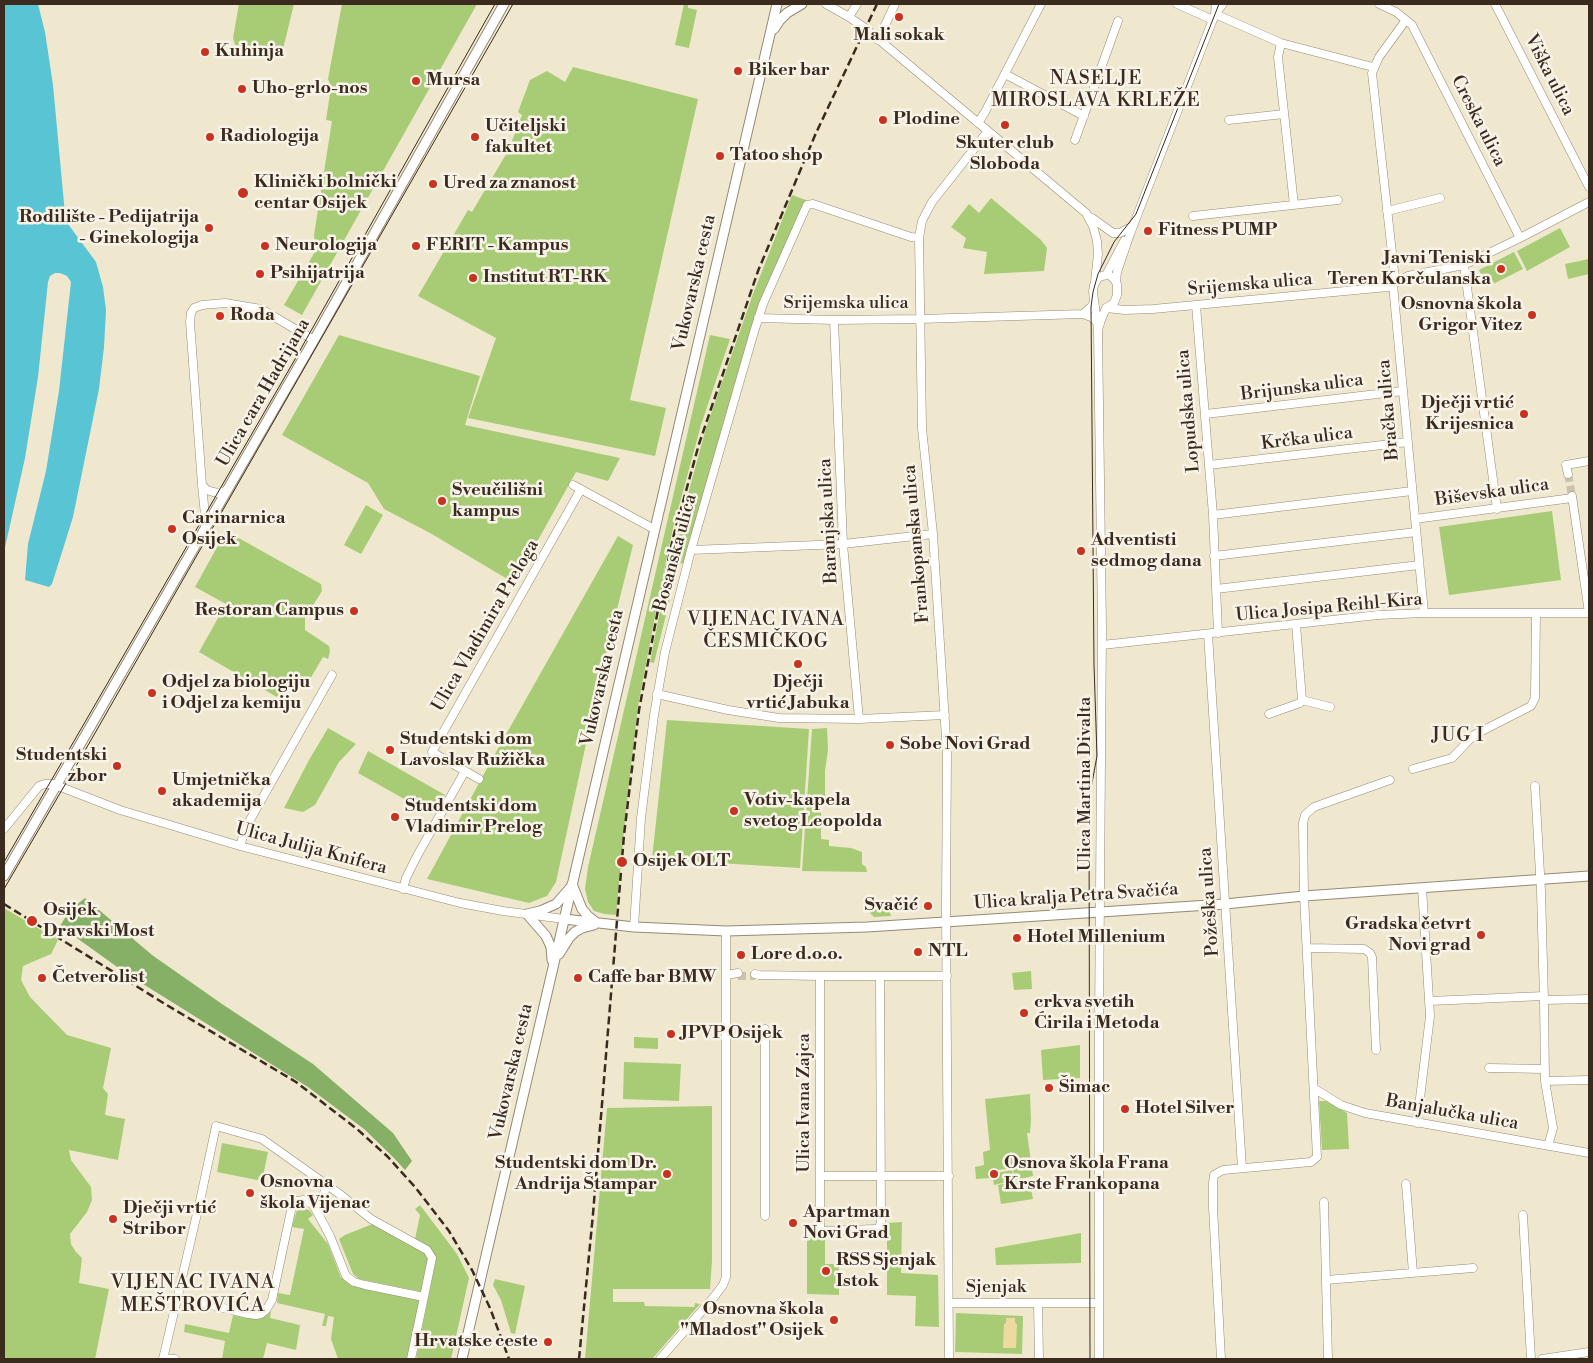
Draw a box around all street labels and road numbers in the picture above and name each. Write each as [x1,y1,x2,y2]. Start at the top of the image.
street label: Viška ulica [1519,31,1579,119]
street label: Creska ulica [1446,72,1510,170]
street label: Vukovarska cesta [669,213,721,353]
street label: Srijemska ulica [1187,269,1313,301]
street label: Srijemska ulica [783,293,909,315]
street label: Ulica cara Hadrijana [213,315,315,471]
street label: Lopudska ulica [1173,349,1205,473]
street label: Bračka ulica [1374,359,1404,461]
street label: Brijunska ulica [1239,370,1365,406]
street label: Krčka ulica [1260,423,1354,455]
street label: Baranjska ulica [815,458,843,584]
street label: Frankopanska ulica [899,464,935,624]
street label: Biševska ulica [1434,474,1550,512]
street label: Bosanska ulica [650,492,702,614]
street label: Ulica Vladimira Preloga [428,536,544,716]
street label: Ulica Josipa Reihl-Kira [1235,589,1423,627]
street label: Vukovarska cesta [577,608,629,748]
street label: Ulica Martina Divalta [1075,697,1097,871]
street label: Ulica Julija Knifera [233,818,389,880]
street label: Požeška ulica [1195,847,1225,957]
street label: Ulica kralja Petra Svačića [973,879,1179,915]
street label: Vukovarska cesta [486,1002,538,1142]
street label: Ulica Ivana Zajca [794,1033,816,1173]
street label: Banjalučka ulica [1384,1091,1520,1135]
street label: Sjenjak [966,1277,1026,1299]

